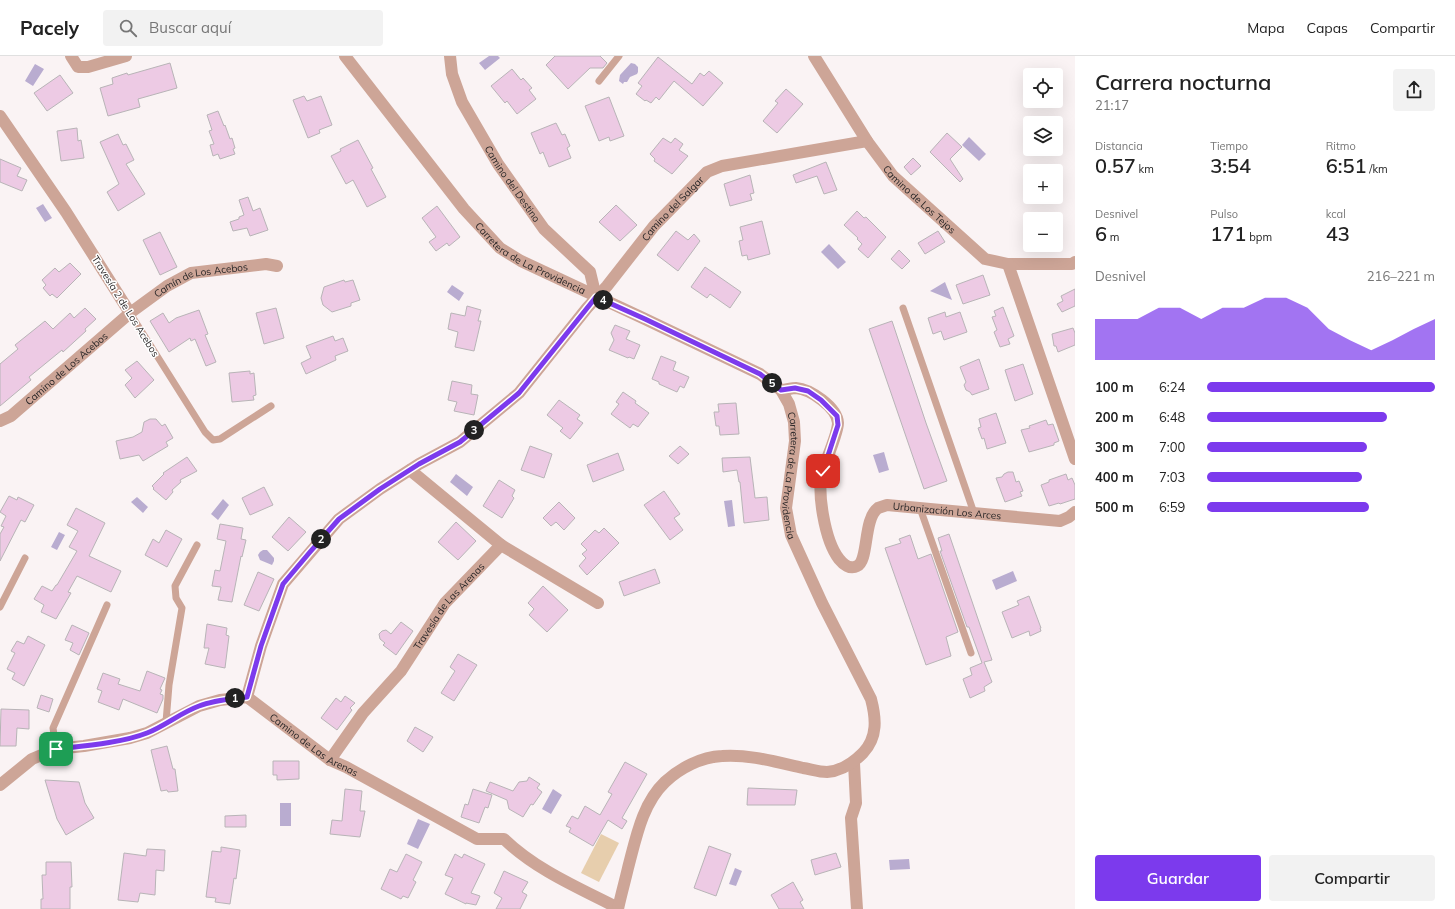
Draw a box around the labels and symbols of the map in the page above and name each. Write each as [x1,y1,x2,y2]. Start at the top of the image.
street label: Camino del Destino [482,143,543,225]
street label: Camino de Los Tejos [880,163,958,237]
street label: Camino del Salgar [639,173,707,244]
street label: Carretera de La Providencia [472,220,588,297]
street label: Travesía 2 de Los Acebos [89,253,162,359]
street label: Camín de Los Acebos [151,260,249,301]
pin: 4 [593,290,613,310]
street label: Camino de Los Acebos [22,329,111,408]
pin: 5 [762,373,782,393]
street label: Carretera de La Providencia [779,410,801,542]
pin: 3 [464,420,484,440]
pin [806,454,840,488]
street label: Urbanización Los Arces [892,500,1002,523]
pin: 2 [311,529,331,549]
street label: Travesía de Las Arenas [411,560,487,652]
pin: 1 [225,688,245,708]
street label: Camino de Las Arenas [267,711,360,779]
pin [39,732,73,766]

